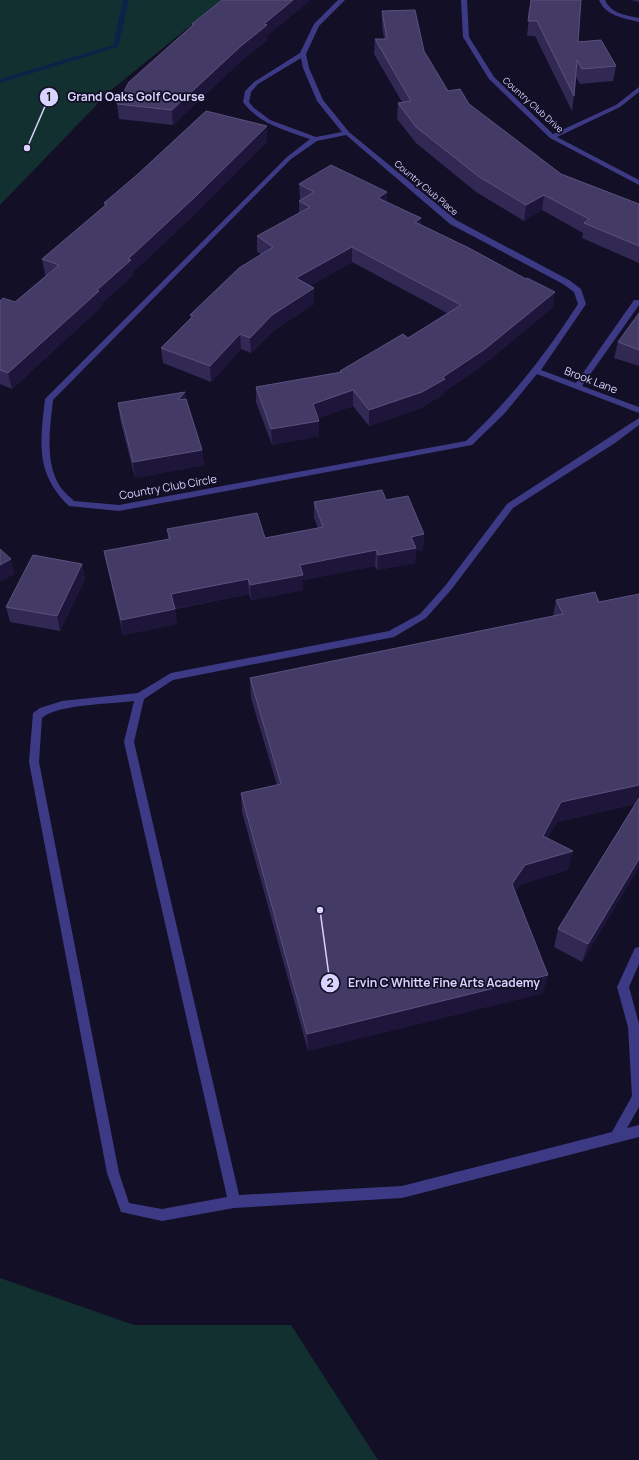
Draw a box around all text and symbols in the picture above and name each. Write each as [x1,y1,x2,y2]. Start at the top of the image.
street label: Country Club Drive [500,74,567,136]
callout: Grand Oaks Golf Course [39,85,212,109]
text: 1 [46,88,52,105]
text: Grand Oaks Golf Course [67,88,205,105]
street label: Country Club Place [392,157,461,218]
street label: Brook Lane [562,363,621,397]
street label: Country Club Circle [118,470,218,502]
callout: Ervin C Whitte Fine Arts Academy [320,971,548,995]
text: 2 [326,974,334,991]
text: Ervin C Whitte Fine Arts Academy [348,974,540,991]

